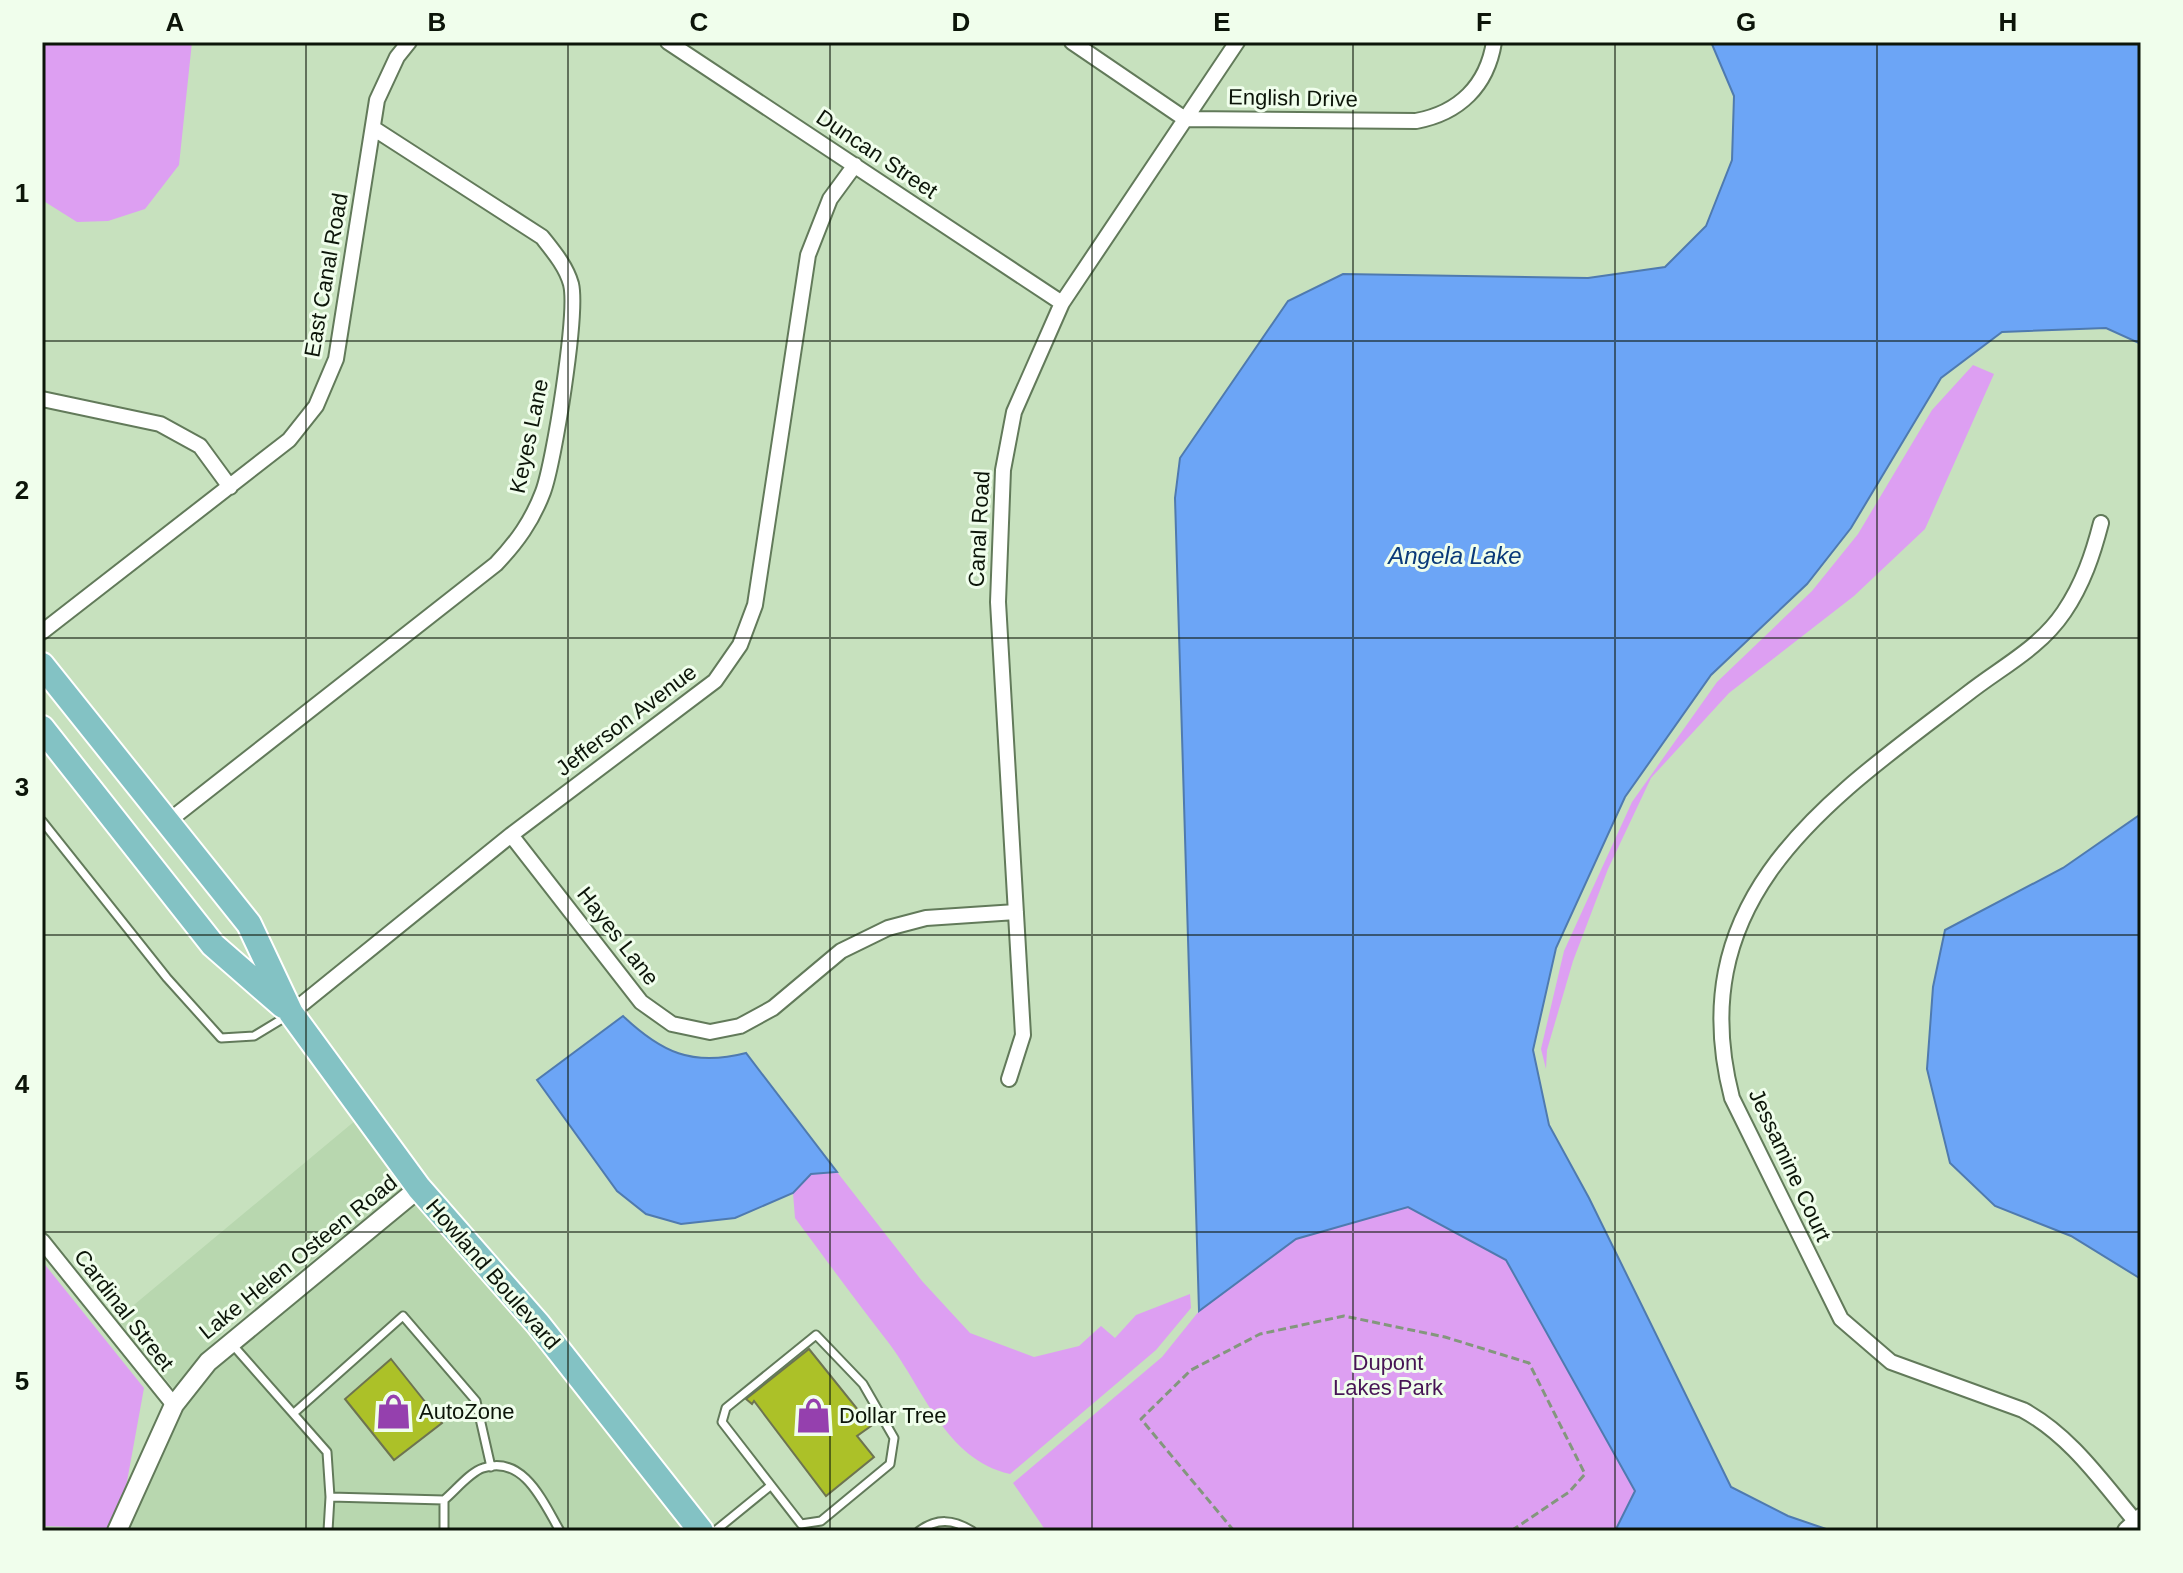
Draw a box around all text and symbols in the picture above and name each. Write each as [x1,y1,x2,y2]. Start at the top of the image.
text: A [166,7,185,37]
text: B [428,7,446,37]
text: C [690,7,709,37]
text: D [952,7,970,37]
text: E [1213,7,1231,37]
text: F [1476,7,1492,37]
text: G [1736,7,1756,37]
text: H [1999,7,2017,37]
street label: English Drive [1228,84,1358,112]
street label: Duncan Street [812,104,942,204]
text: 1 [15,178,29,208]
street label: East Canal Road [299,191,353,359]
street label: Keyes Lane [505,377,553,495]
street label: Canal Road [963,470,995,588]
text: 2 [15,475,29,505]
water label: Angela Lake [1386,542,1522,569]
street label: Jefferson Avenue [551,659,701,781]
text: 3 [15,772,29,802]
street label: Hayes Lane [572,882,664,990]
text: 4 [15,1069,30,1099]
street label: Jessamine Court [1744,1085,1836,1245]
street label: Lake Helen Osteen Road [194,1170,402,1344]
street label: Howland Boulevard [421,1194,565,1354]
street label: Cardinal Street [69,1244,179,1376]
park label: Dupont Lakes Park [1333,1350,1444,1400]
text: 5 [15,1366,29,1396]
shop icon: AutoZone [374,1392,412,1430]
shop icon: Dollar Tree [794,1396,832,1434]
place label: AutoZone [419,1399,514,1424]
place label: Dollar Tree [839,1403,947,1428]

